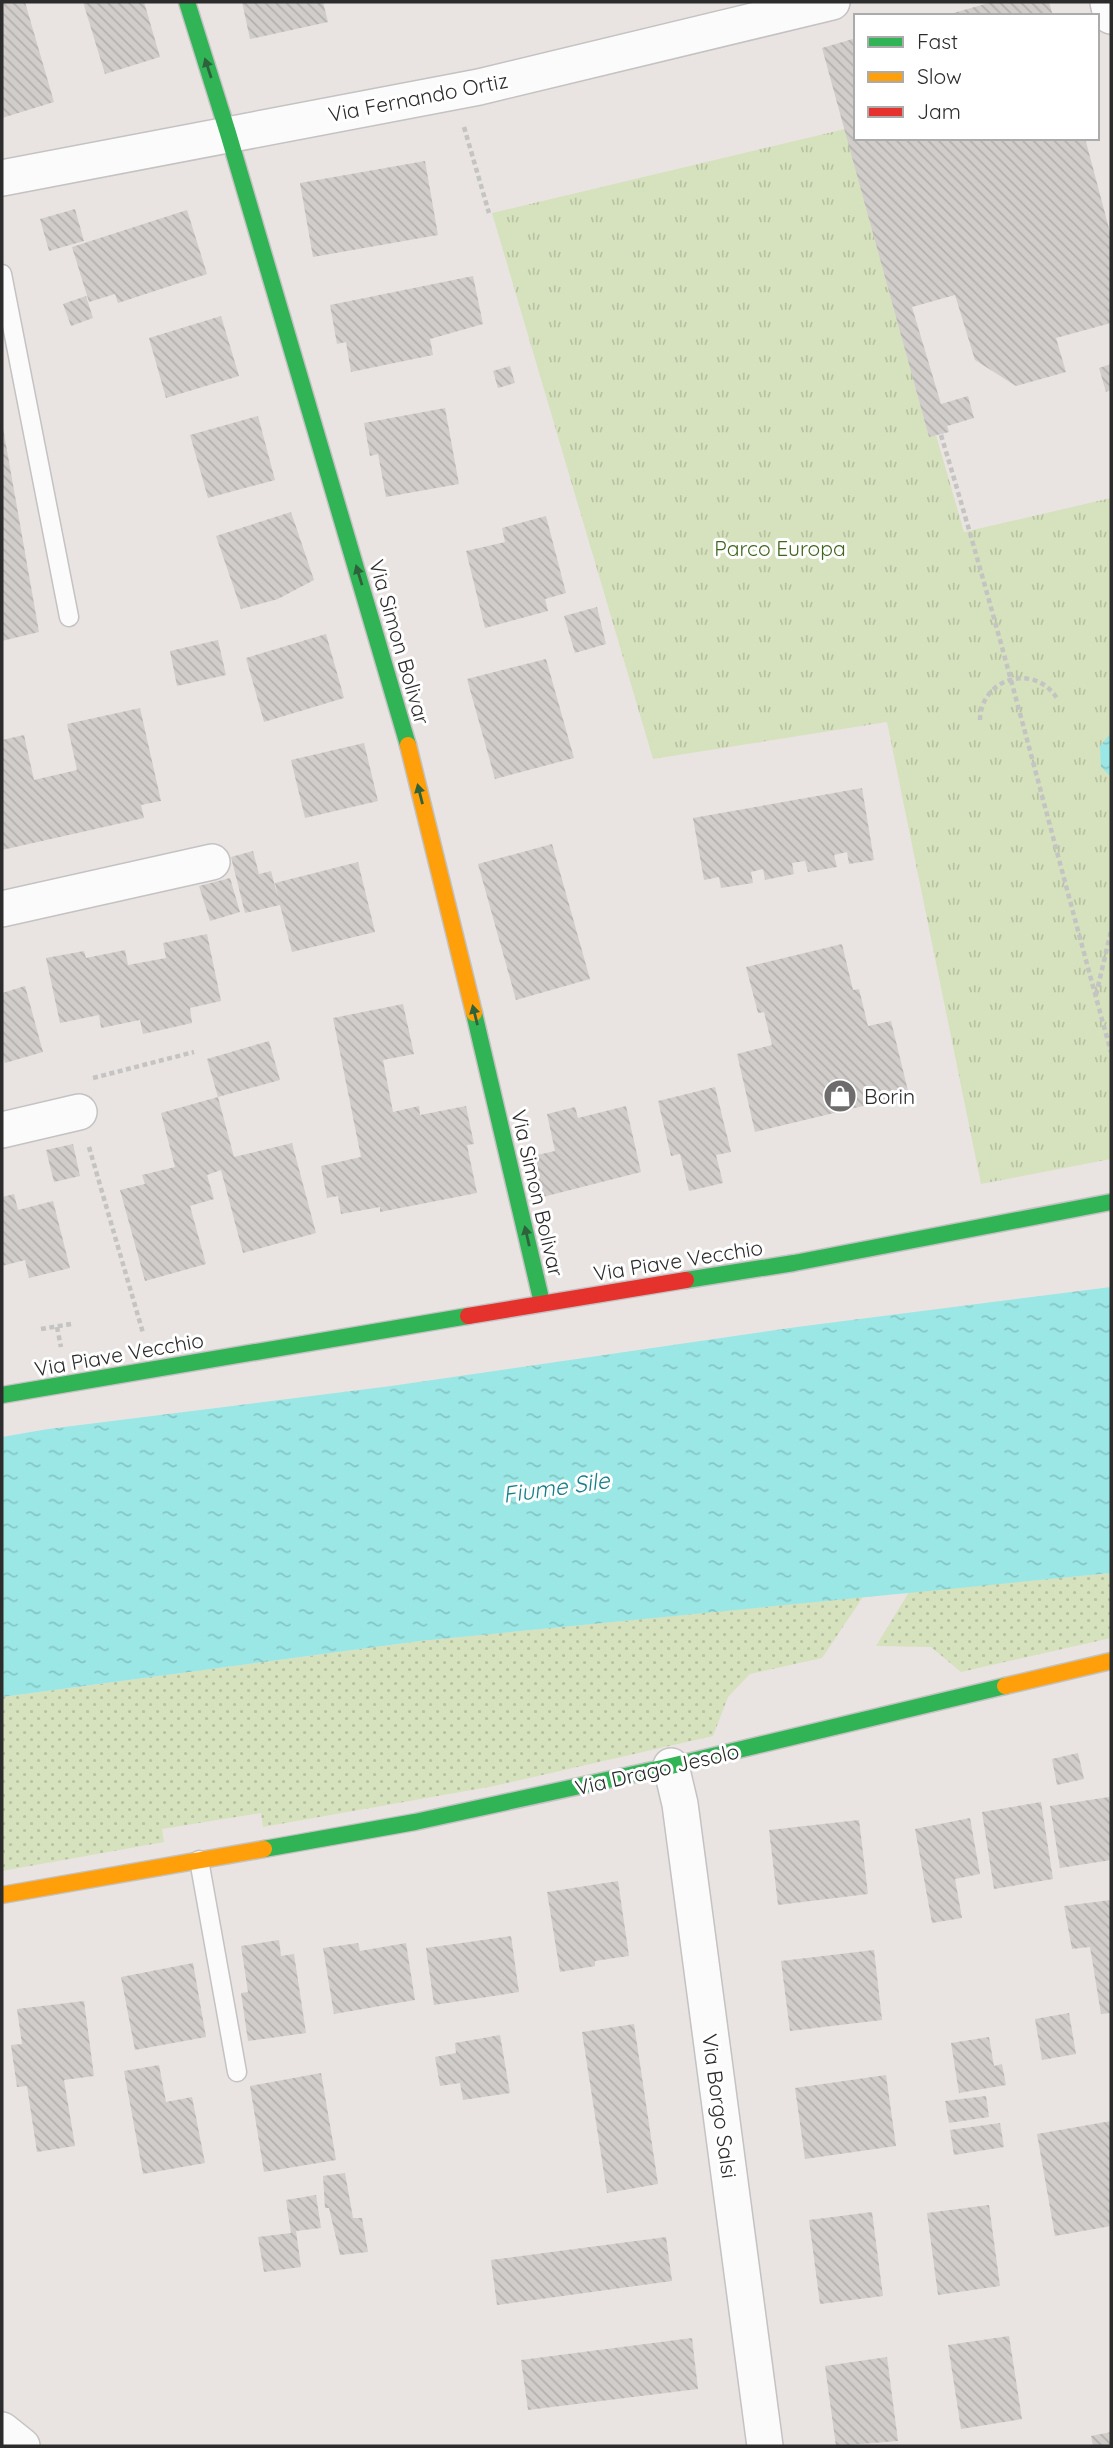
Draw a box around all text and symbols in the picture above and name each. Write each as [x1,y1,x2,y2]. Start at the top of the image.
legend [854,14,1099,140]
text: Fast [917,28,958,54]
one-way arrow [202,58,212,79]
text: Slow [917,63,962,89]
street label: Via Fernando Ortiz [326,67,510,127]
text: Jam [917,98,961,124]
park label: Parco Europa [714,535,846,561]
street label: Via Simon Bolivar [364,556,436,728]
one-way arrow [354,564,364,585]
one-way arrow [414,783,425,805]
one-way arrow [469,1004,480,1026]
shop icon: Borin [821,1077,859,1115]
place label: Borin [864,1083,915,1109]
street label: Via Simon Bolivar [506,1107,570,1279]
one-way arrow [521,1225,532,1247]
street label: Via Piave Vecchio [591,1234,765,1286]
street label: Via Piave Vecchio [32,1326,206,1382]
water label: Fiume Sile [501,1465,612,1509]
street label: Via Drago Jesolo [573,1738,741,1800]
street label: Via Borgo Salsi [697,2032,743,2180]

